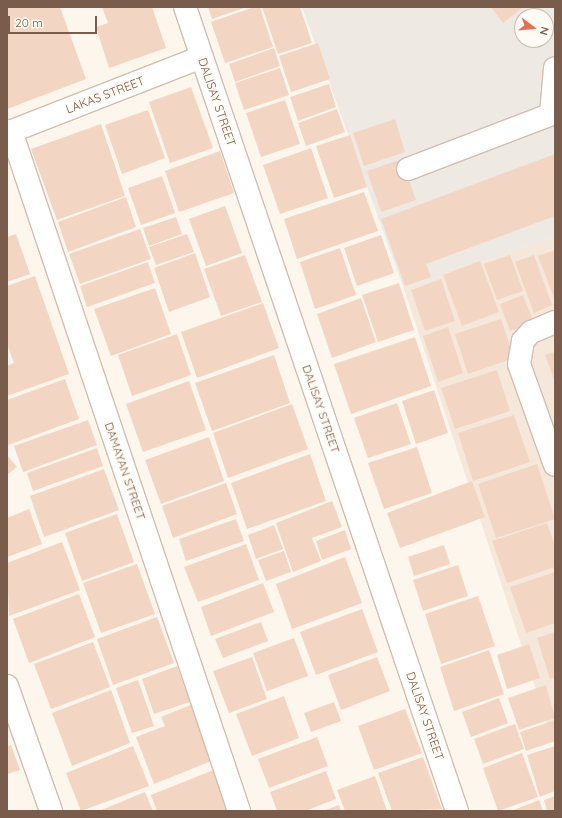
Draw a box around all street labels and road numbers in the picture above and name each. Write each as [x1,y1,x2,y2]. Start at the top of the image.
street label: DALISAY STREET [195,56,239,148]
street label: LAKAS STREET [64,73,146,117]
street label: DALISAY STREET [299,363,343,455]
street label: DAMAYAN STREET [102,420,148,522]
street label: DALISAY STREET [403,670,447,762]

